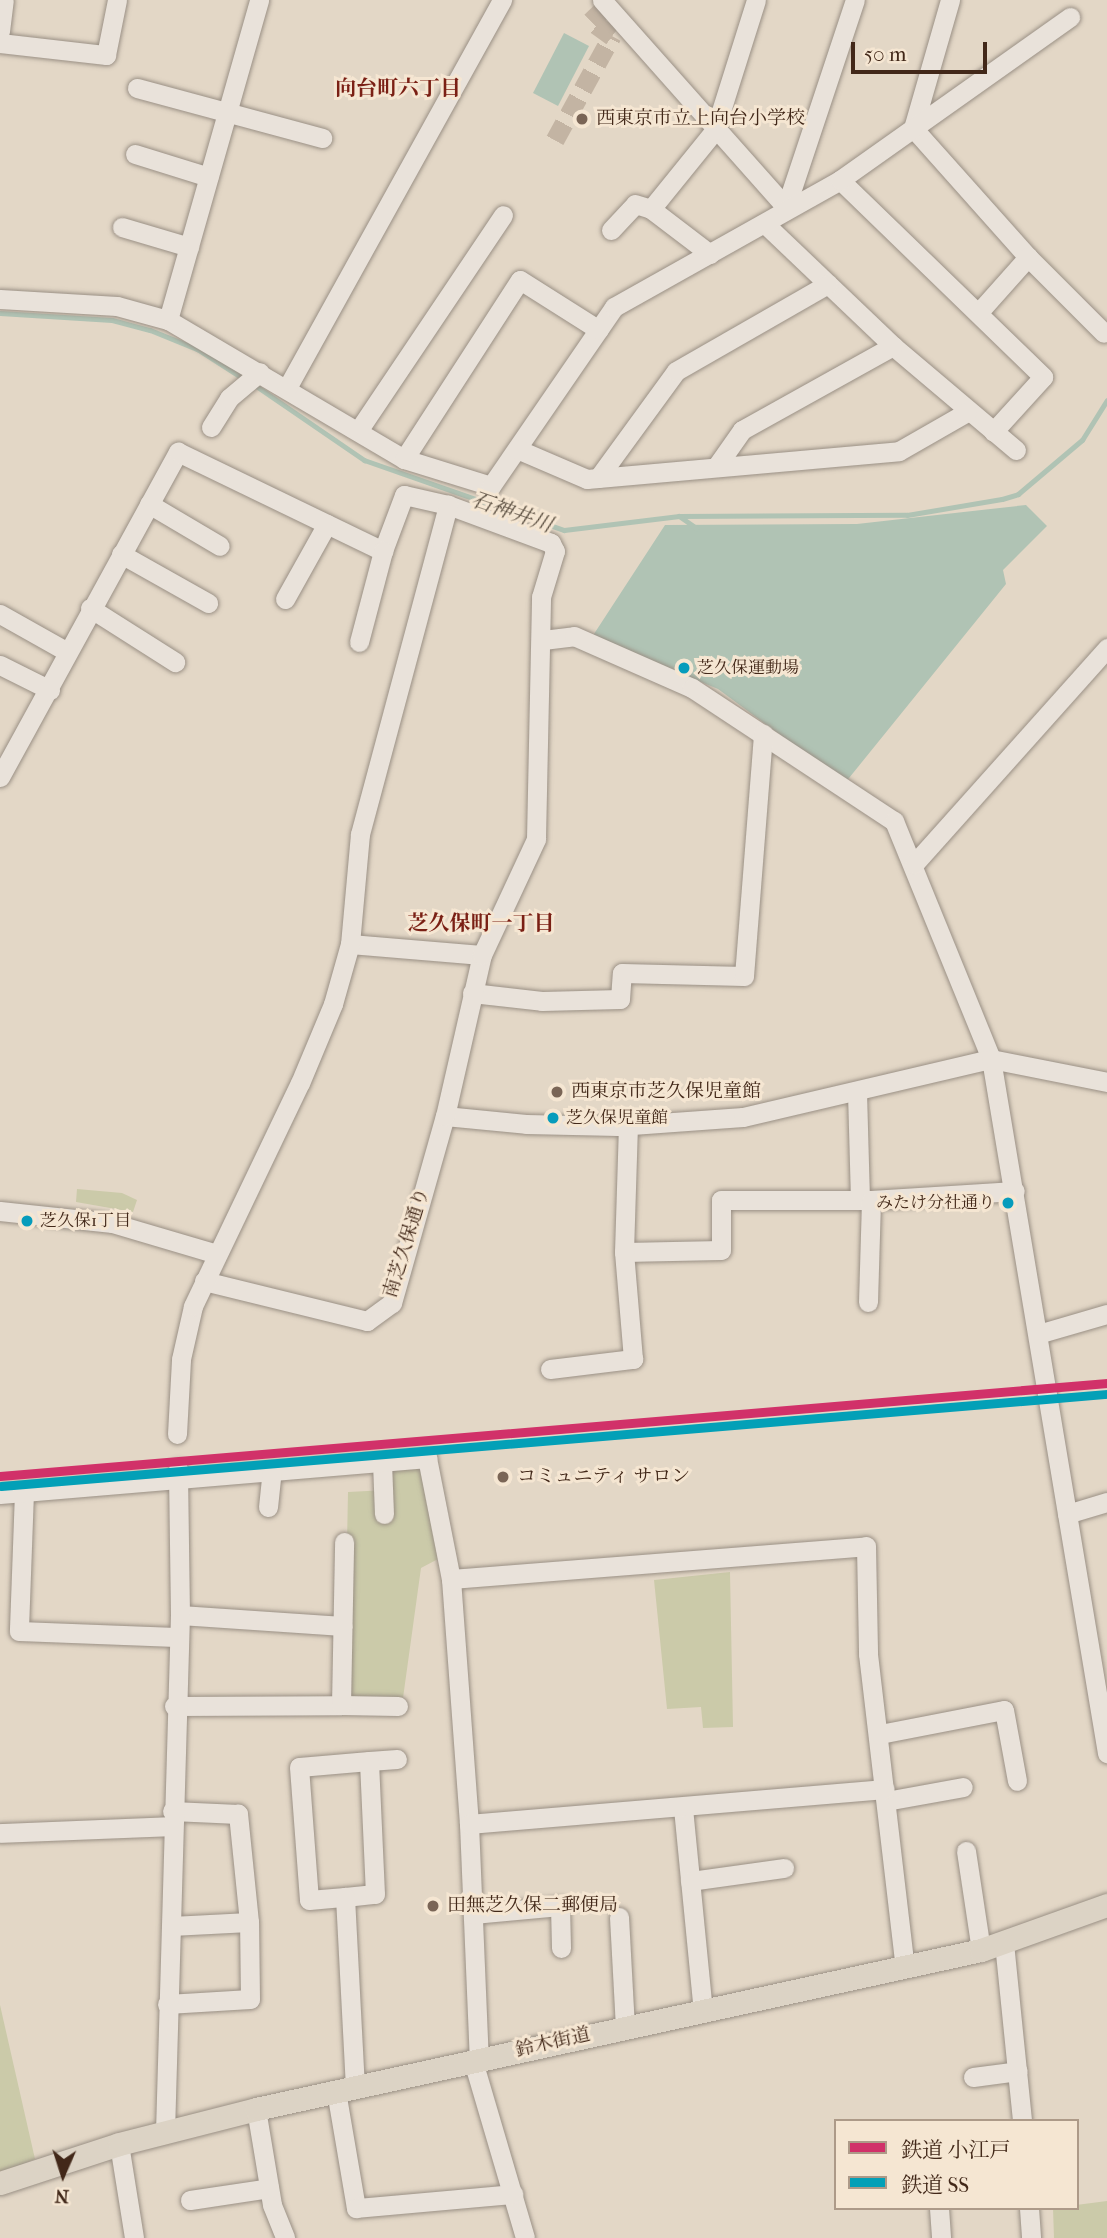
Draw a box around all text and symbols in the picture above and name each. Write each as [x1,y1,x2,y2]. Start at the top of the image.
scale bar [855,28,992,72]
text: 50 m [864,42,907,66]
district label: 向台町六丁目 [335,75,461,101]
place label: 西東京市立上向台小学校 [596,108,805,130]
marker: 西東京市立上向台小学校 [574,111,590,127]
water label: 石神井川 [468,486,556,538]
place label: 芝久保運動場 [697,658,799,678]
marker: 芝久保運動場 [677,661,691,675]
district label: 芝久保町一丁目 [408,910,554,936]
place label: 西東京市芝久保児童館 [571,1081,761,1103]
marker: 西東京市芝久保児童館 [549,1084,565,1100]
place label: 芝久保児童館 [566,1108,668,1128]
marker: 芝久保児童館 [546,1111,560,1125]
street label: 南芝久保通り [379,1185,435,1301]
place label: みたけ分社通り [876,1193,995,1213]
marker: みたけ分社通り [1001,1196,1015,1210]
place label: 芝久保1丁目 [40,1211,131,1231]
marker: 芝久保1丁目 [20,1214,34,1228]
place label: コミュニティ サロン [517,1466,692,1488]
marker: コミュニティ サロン [495,1469,511,1485]
place label: 田無芝久保二郵便局 [447,1895,618,1917]
marker: 田無芝久保二郵便局 [425,1898,441,1914]
street label: 鈴木街道 [513,2023,593,2063]
legend [834,2119,1079,2210]
text: 鉄道 小江戸 [901,2138,1011,2162]
north arrow [28,2140,98,2210]
text: 鉄道 SS [901,2173,969,2197]
text: N [54,2185,70,2207]

